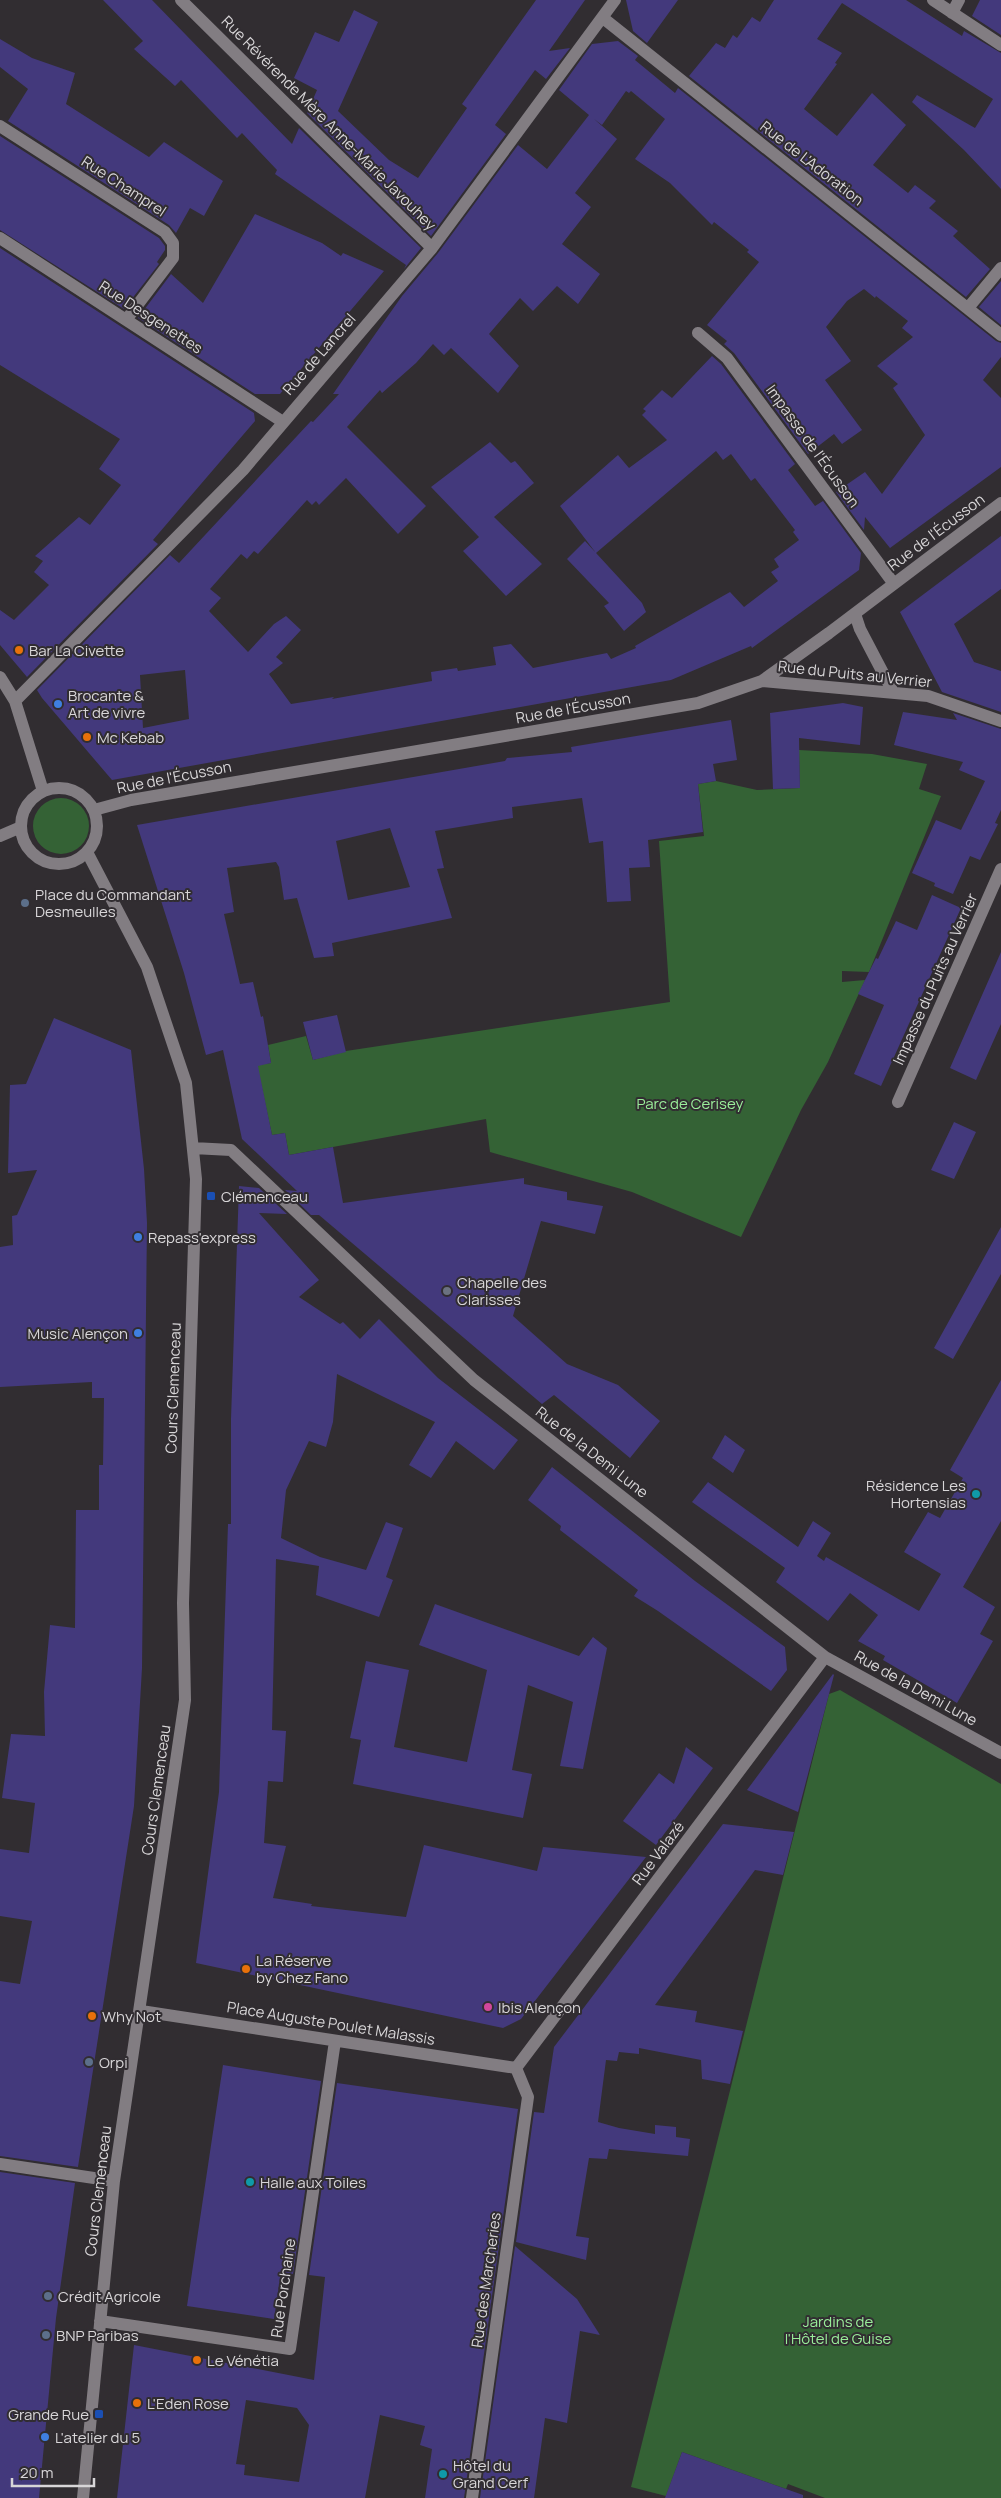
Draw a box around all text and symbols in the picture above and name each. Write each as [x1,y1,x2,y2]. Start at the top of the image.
street label: Rue Révérende Mère Anne-Marie Javouhey [217,11,441,235]
street label: Rue de L'Adoration [756,116,868,210]
street label: Rue Champrel [78,151,170,221]
street label: Rue Desgenettes [95,276,207,358]
street label: Rue de Lancrel [278,309,360,399]
street label: Impasse de l'Écusson [761,380,865,512]
street label: Rue de l'Écusson [883,489,989,575]
place label: Bar La Civette [29,640,124,661]
marker: Bar La Civette [13,644,25,656]
street label: Rue du Puits au Verrier [777,655,934,693]
place label: Brocante & Art de vivre [68,685,146,723]
street label: Rue de l'Écusson [514,688,632,728]
marker: Brocante & Art de vivre [52,698,64,710]
place label: Mc Kebab [97,727,164,748]
marker: Mc Kebab [81,731,93,743]
street label: Rue de l'Écusson [115,756,233,798]
place label: Place du Commandant Desmeulles [35,884,191,922]
street label: Impasse du Puits au Verrier [888,889,983,1068]
marker: Place du Commandant Desmeulles [19,897,31,909]
park label: Parc de Cerisey [636,1093,744,1114]
place label: Clémenceau [221,1186,308,1207]
marker: Clémenceau [205,1190,217,1202]
place label: Repass'express [148,1227,256,1248]
marker: Repass'express [132,1231,144,1243]
place label: Chapelle des Clarisses [457,1272,547,1310]
marker: Chapelle des Clarisses [441,1285,453,1297]
street label: Cours Clemenceau [160,1322,186,1454]
place label: Music Alençon [28,1323,128,1344]
marker: Music Alençon [132,1327,144,1339]
street label: Rue de la Demi Lune [531,1401,653,1503]
place label: Résidence Les Hortensias [866,1475,966,1513]
marker: Résidence Les Hortensias [970,1488,982,1500]
street label: Rue de la Demi Lune [851,1645,981,1731]
street label: Cours Clemenceau [136,1724,176,1856]
street label: Rue Valazé [627,1817,689,1889]
place label: La Réserve by Chez Fano [256,1950,348,1988]
marker: La Réserve by Chez Fano [240,1963,252,1975]
street label: Place Auguste Poulet Malassis [226,1996,437,2050]
place label: Ibis Alençon [498,1997,581,2018]
marker: Ibis Alençon [482,2001,494,2013]
place label: Why Not [102,2006,161,2027]
marker: Why Not [86,2010,98,2022]
place label: Orpi [99,2052,128,2073]
marker: Orpi [83,2056,95,2068]
street label: Cours Clemenceau [80,2125,116,2257]
place label: Halle aux Toiles [260,2172,366,2193]
marker: Halle aux Toiles [244,2176,256,2188]
street label: Rue des Marcheries [466,2211,506,2349]
street label: Rue Porchaine [266,2237,300,2339]
place label: Crédit Agricole [58,2286,161,2307]
marker: Crédit Agricole [42,2290,54,2302]
park label: Jardins de l'Hôtel de Guise [785,2311,892,2349]
place label: BNP Paribas [56,2325,139,2346]
marker: BNP Paribas [40,2329,52,2341]
place label: Le Vénétia [207,2350,279,2371]
marker: Le Vénétia [191,2354,203,2366]
place label: L'Eden Rose [147,2393,229,2414]
marker: L'Eden Rose [131,2397,143,2409]
place label: Grande Rue [8,2404,89,2425]
marker: Grande Rue [93,2408,105,2420]
place label: L'atelier du 5 [55,2427,140,2448]
marker: L'atelier du 5 [39,2431,51,2443]
place label: Hôtel du Grand Cerf [453,2455,529,2493]
scale bar [12,2456,95,2488]
text: 20 m [20,2462,53,2483]
marker: Hôtel du Grand Cerf [437,2468,449,2480]

